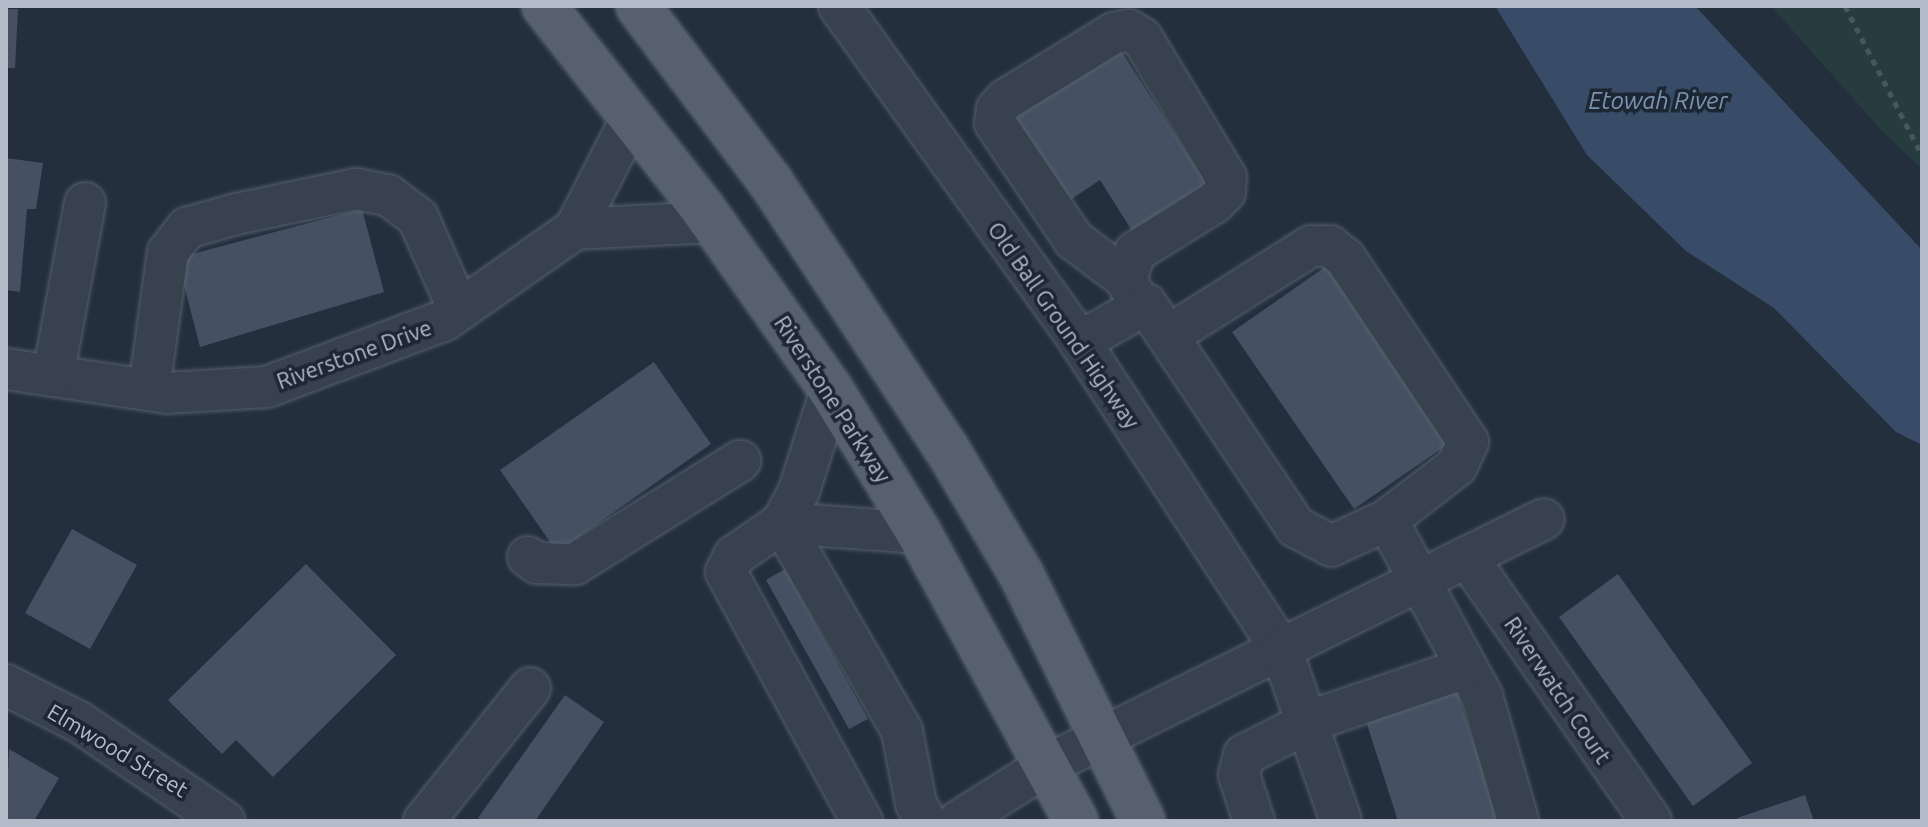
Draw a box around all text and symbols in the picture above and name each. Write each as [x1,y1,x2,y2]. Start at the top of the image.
water label: Etowah River [1588,87,1728,115]
street label: Old Ball Ground Highway [983,217,1145,433]
street label: Riverstone Parkway [769,311,897,487]
street label: Riverstone Drive [273,314,435,394]
street label: Riverwatch Court [1499,612,1617,768]
street label: Elmwood Street [43,698,193,802]

